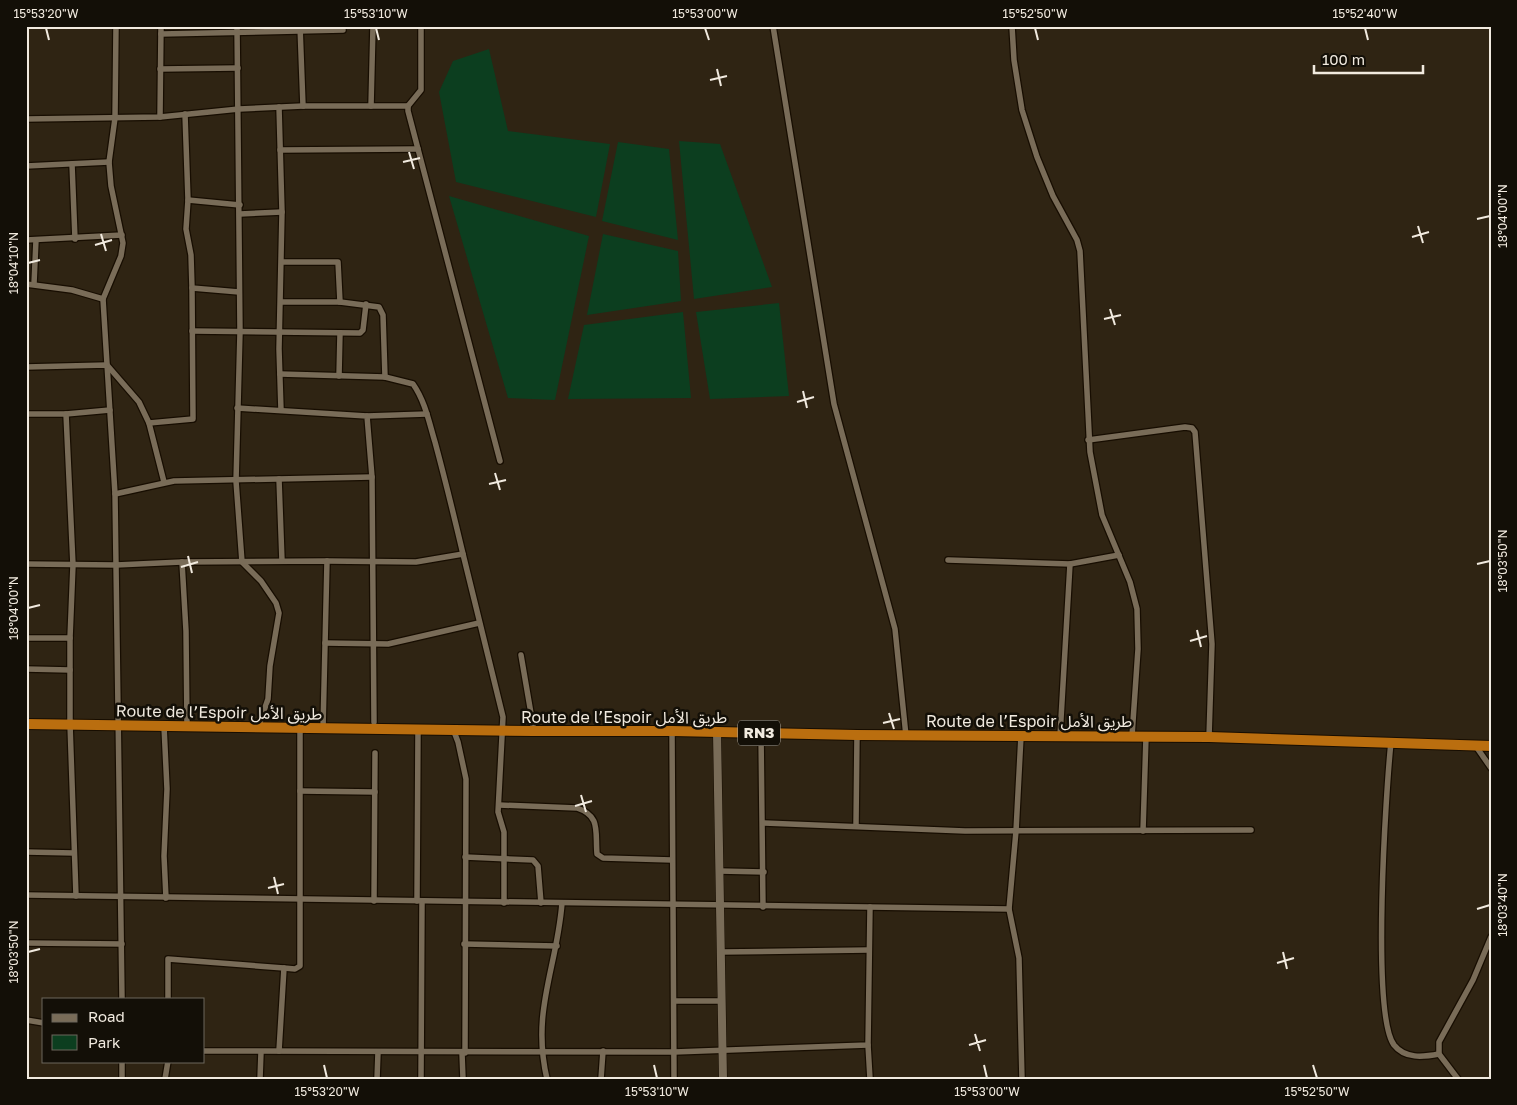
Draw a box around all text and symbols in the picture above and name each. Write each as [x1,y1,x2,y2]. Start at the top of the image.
text: 15°53'20"W [14,6,79,21]
text: 15°53'10"W [344,6,408,21]
text: 15°53'00"W [672,6,738,21]
text: 15°52'50"W [1003,6,1068,21]
text: 15°52'40"W [1332,6,1398,21]
scale bar [1314,42,1423,74]
text: 100 m [1322,50,1365,68]
text: 18°04'00"N [1495,184,1510,248]
text: 18°04'10"N [6,232,21,294]
text: 18°03'50"N [1495,529,1510,593]
text: 18°04'00"N [6,576,21,640]
street label: Route de l’Espoir طريق الأمل [116,700,322,725]
street label: Route de l’Espoir طريق الأمل [521,707,727,728]
street label: Route de l’Espoir طريق الأمل [926,711,1132,732]
road number: RN3 [738,720,780,746]
text: 18°03'40"N [1495,873,1510,937]
text: 18°03'50"N [6,920,21,984]
legend [42,998,205,1062]
text: Road [88,1007,125,1025]
text: Park [88,1033,121,1051]
text: 15°53'20"W [295,1084,360,1099]
text: 15°53'10"W [625,1084,689,1099]
text: 15°53'00"W [954,1084,1020,1099]
text: 15°52'50"W [1285,1084,1350,1099]

